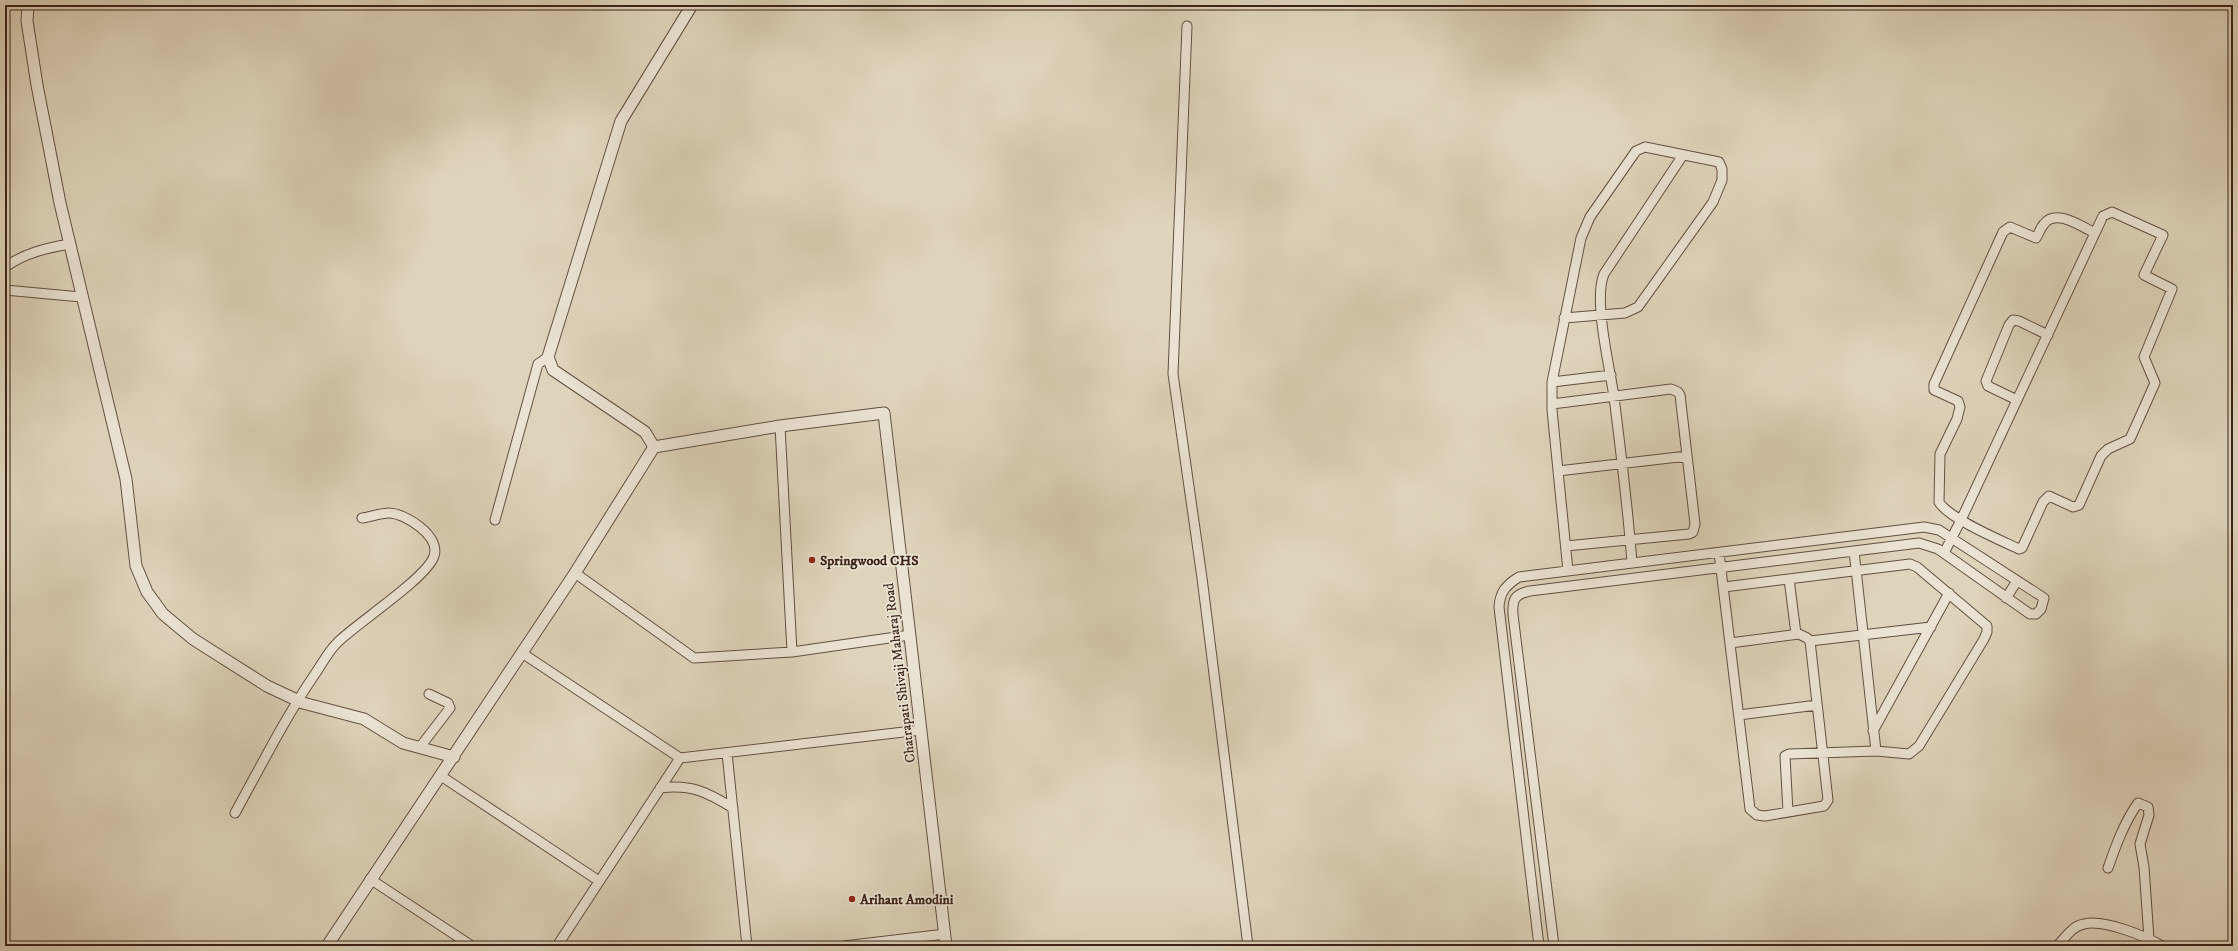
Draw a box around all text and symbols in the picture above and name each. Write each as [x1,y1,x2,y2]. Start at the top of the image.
place label: Springwood CHS [820,552,919,570]
marker: Springwood CHS [807,555,817,565]
street label: Chatrapati Shivaji Maharaj Road [880,582,920,764]
place label: Arihant Amodini [859,891,954,909]
marker: Arihant Amodini [847,894,857,904]

